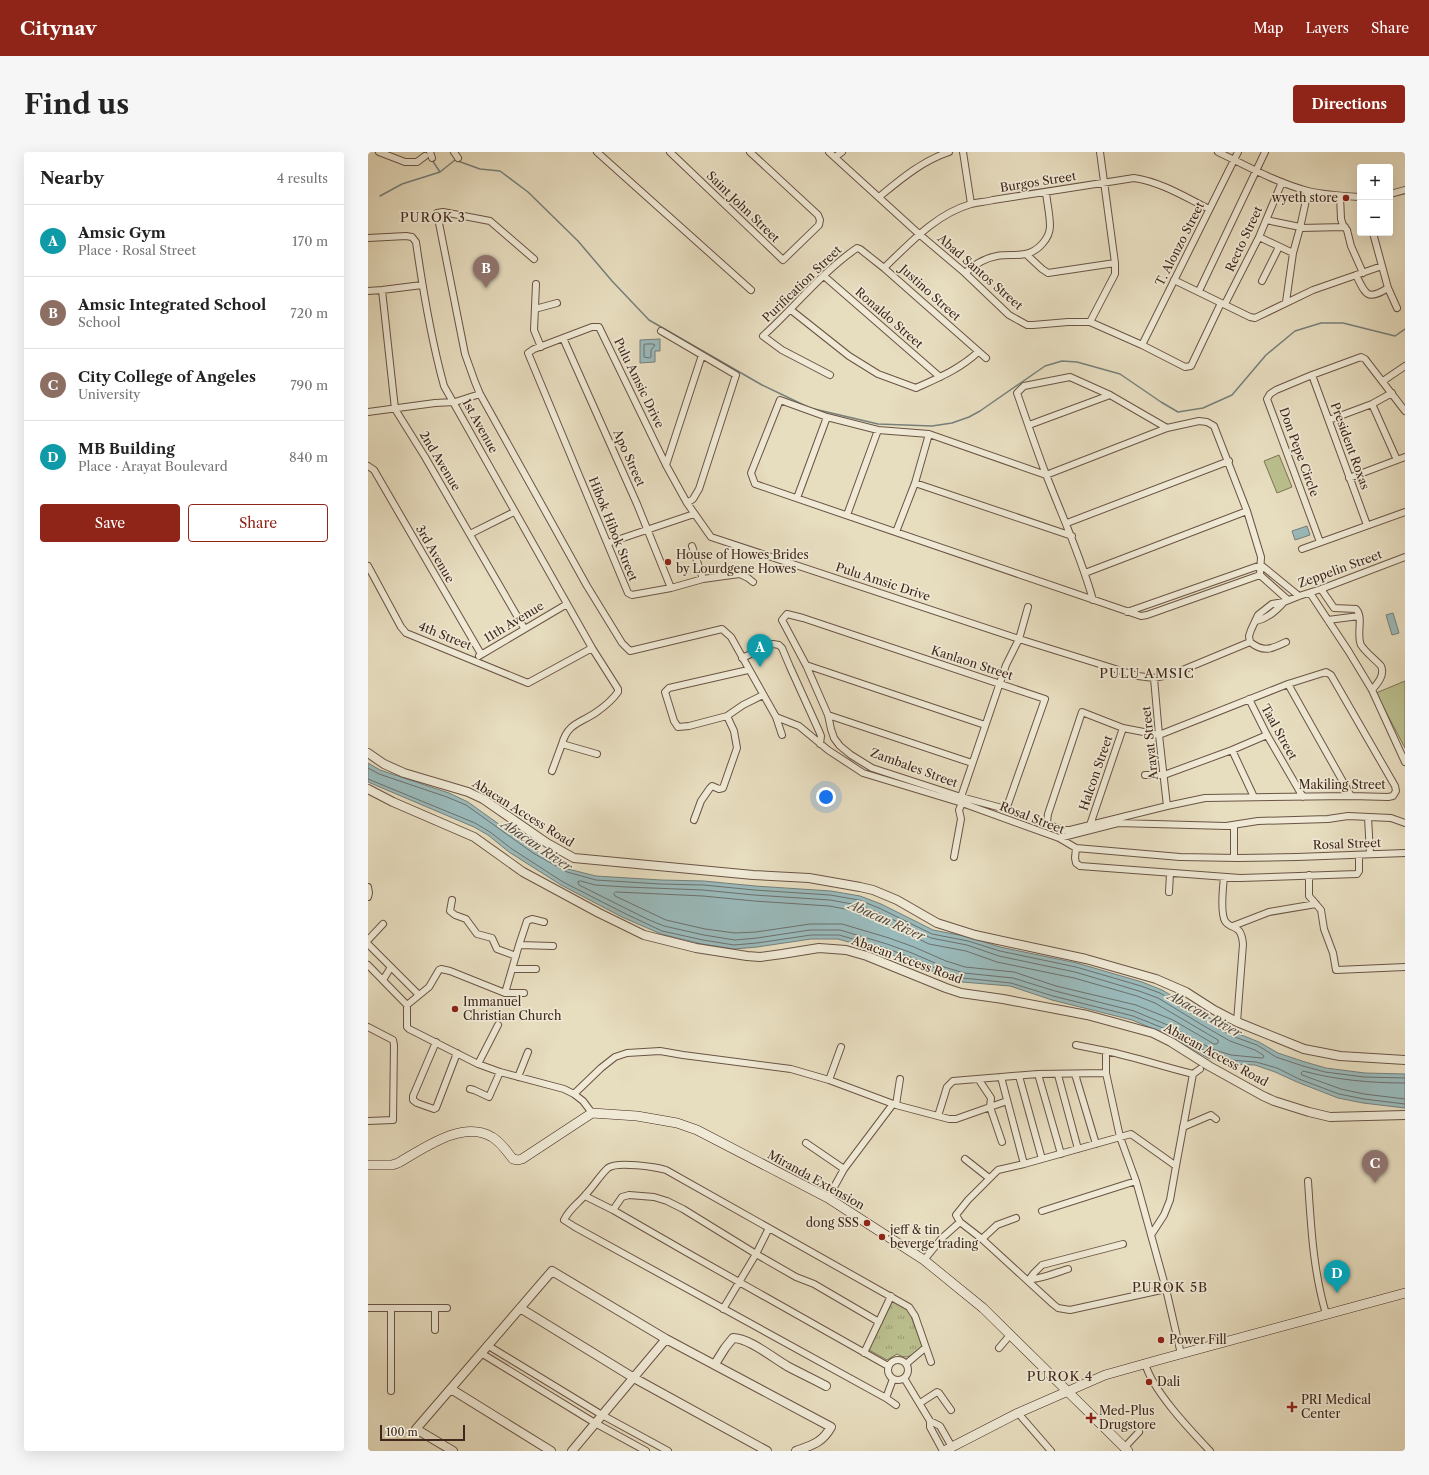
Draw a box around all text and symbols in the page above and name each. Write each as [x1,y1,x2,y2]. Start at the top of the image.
text: Citynav [20,17,97,40]
text: Map [1253,19,1283,37]
text: Layers [1305,19,1349,37]
text: Share [1371,19,1409,37]
button: Directions [1293,85,1405,123]
text: Find us [24,87,129,121]
map controls [1357,164,1393,236]
button: + [1357,164,1393,200]
text: Nearby [40,168,104,188]
street label: Saint John Street [704,168,784,246]
street label: Burgos Street [999,168,1078,195]
text: 4 results [277,170,328,186]
place label: wyeth store [1271,190,1338,205]
marker: wyeth store [1341,193,1351,203]
street label: T. Alonzo Street [1152,199,1208,288]
button: − [1357,200,1393,236]
street label: Recto Street [1222,203,1266,274]
district label: PUROK 3 [400,209,466,225]
text: Amsic Gym [78,223,166,242]
street label: Abad Santos Street [934,230,1027,313]
text: A [48,233,58,249]
text: 170 m [292,233,328,249]
text: Place · Rosal Street [78,242,196,258]
street label: Purification Street [759,242,845,325]
pin: B [473,255,499,288]
street label: Justino Street [895,260,964,324]
street label: Ronaldo Street [852,284,927,352]
text: Amsic Integrated School [78,295,266,314]
text: B [48,305,58,321]
text: 720 m [290,305,328,321]
text: School [78,314,121,330]
street label: Pulu Amsic Drive [611,335,668,431]
text: City College of Angeles [78,367,256,386]
text: C [48,377,58,393]
text: 790 m [290,377,328,393]
text: University [78,386,141,402]
street label: 1st Avenue [459,396,502,456]
street label: President Roxas [1328,400,1373,491]
street label: Don Pepe Circle [1276,405,1323,499]
street label: Apo Street [610,426,649,489]
street label: 2nd Avenue [417,428,464,494]
text: MB Building [78,439,175,458]
text: D [47,449,59,465]
text: 840 m [289,449,328,465]
text: Place · Arayat Boulevard [78,458,228,474]
street label: Hibok Hibok Street [586,475,641,584]
button: Save [40,504,180,542]
button: Share [188,504,328,542]
street label: 3rd Avenue [413,522,458,586]
street label: Zeppelin Street [1296,546,1385,591]
place label: House of Howes Brides by Lourdgene Howes [676,547,809,576]
marker: House of Howes Brides by Lourdgene Howes [663,557,673,567]
street label: Pulu Amsic Drive [834,559,933,604]
street label: 11th Avenue [481,598,547,645]
street label: 4th Street [416,618,475,653]
pin: A [747,634,773,667]
street label: Kanlaon Street [929,642,1016,683]
district label: PULU AMSIC [1099,665,1195,681]
street label: Taal Street [1258,701,1301,763]
street label: Arayat Street [1138,705,1161,782]
street label: Halcon Street [1076,733,1116,812]
street label: Zambales Street [868,745,961,791]
street label: Abacan Access Road [469,775,577,850]
street label: Makiling Street [1298,777,1386,792]
your location [816,787,836,807]
street label: Rosal Street [998,798,1067,837]
water label: Abacan River [497,814,576,875]
street label: Rosal Street [1313,835,1382,852]
water label: Abacan River [844,895,929,944]
street label: Abacan Access Road [849,932,965,987]
water label: Abacan River [1164,986,1246,1041]
place label: Immanuel Christian Church [463,994,562,1023]
marker: Immanuel Christian Church [450,1004,460,1014]
street label: Abacan Access Road [1161,1019,1272,1090]
street label: Miranda Extension [765,1147,868,1213]
pin: C [1362,1150,1388,1183]
place label: dong SSS [806,1215,859,1230]
marker: dong SSS [862,1218,872,1228]
place label: jeff & tin beverge trading [888,1222,979,1251]
marker: jeff & tin beverge trading [877,1232,887,1242]
pin: D [1324,1260,1350,1293]
district label: PUROK 5B [1132,1279,1208,1295]
place label: Power Fill [1169,1332,1227,1347]
marker: Power Fill [1156,1335,1166,1345]
district label: PUROK 4 [1027,1368,1093,1384]
place label: Dali [1157,1374,1181,1389]
marker: Dali [1144,1377,1154,1387]
place label: PRI Medical Center [1301,1392,1371,1421]
marker: PRI Medical Center [1286,1401,1298,1413]
place label: Med-Plus Drugstore [1099,1403,1156,1432]
marker: Med-Plus Drugstore [1086,1413,1096,1423]
scale bar [380,1423,465,1442]
text: 100 m [386,1425,418,1439]

